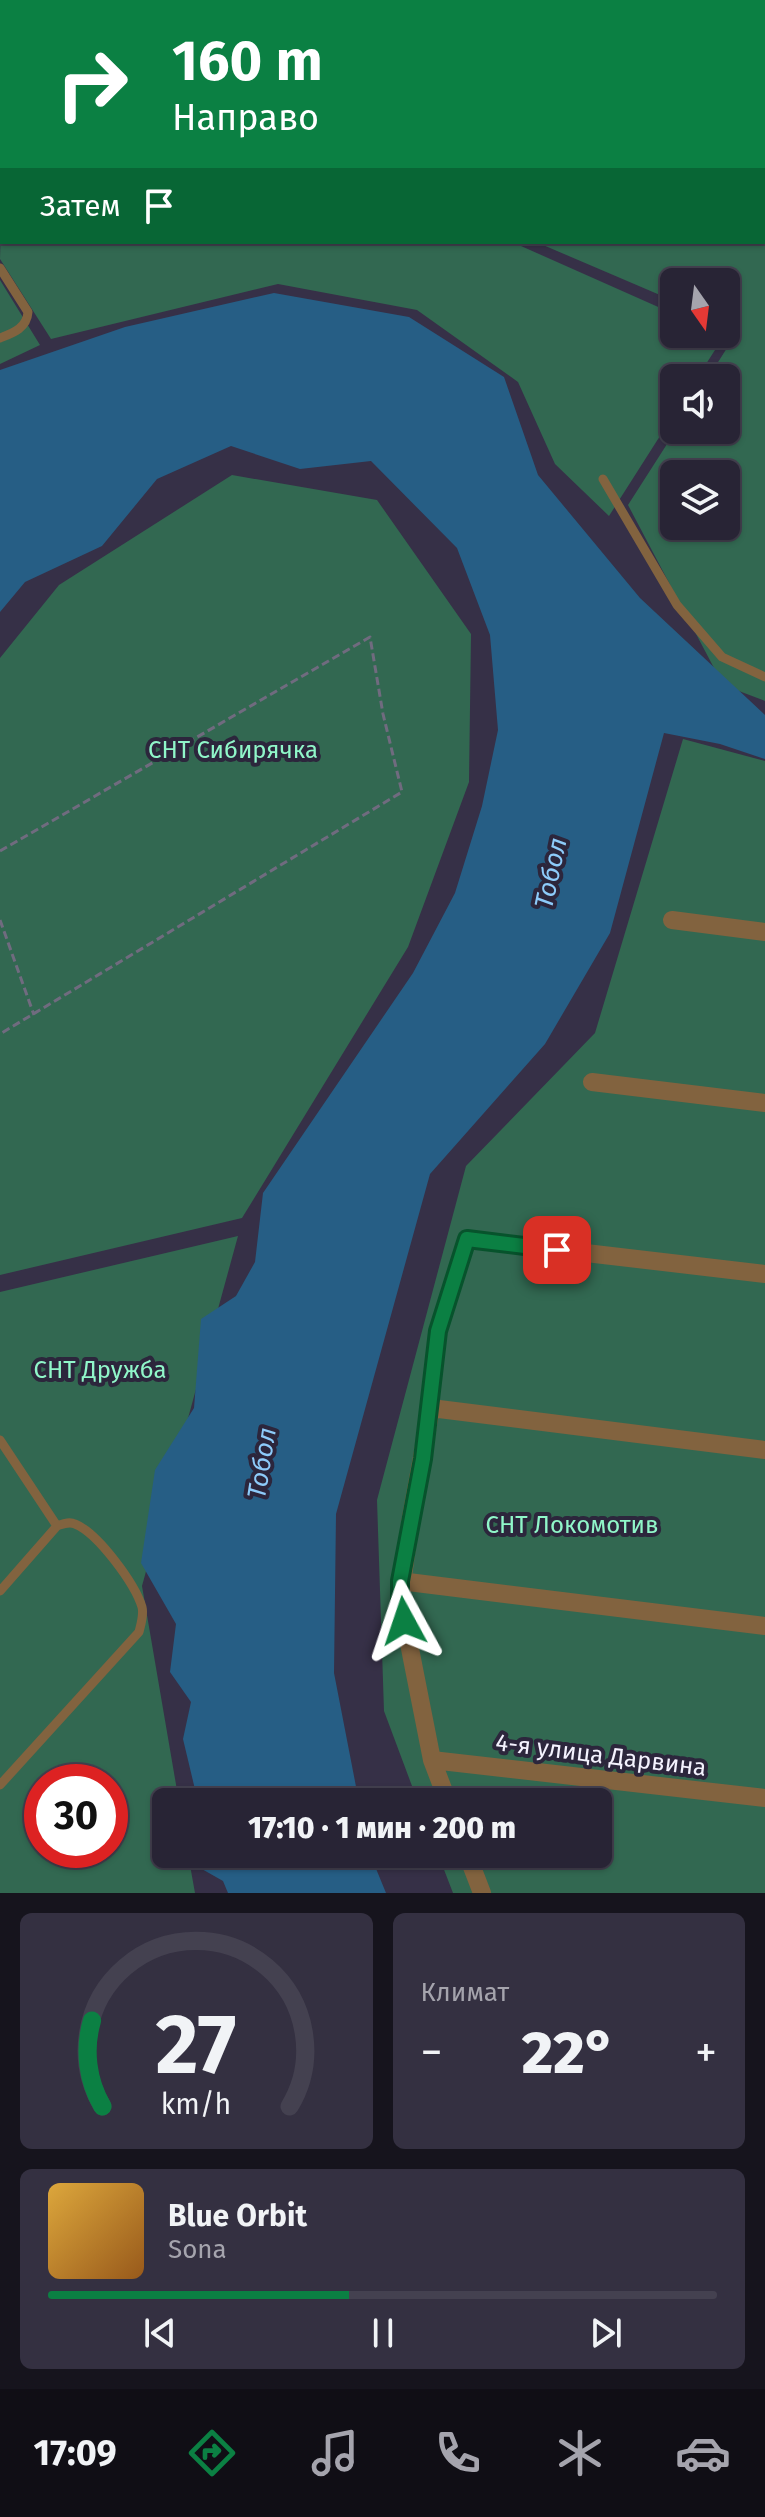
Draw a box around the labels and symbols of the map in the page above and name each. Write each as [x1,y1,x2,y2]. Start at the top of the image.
north arrow [660,268,740,348]
park label: СНТ Сибирячка [148,736,318,764]
water label: Тобол [528,835,574,911]
pin [523,1216,591,1284]
park label: СНТ Дружба [33,1356,167,1384]
water label: Тобол [241,1425,283,1501]
park label: СНТ Локомотив [486,1511,658,1539]
position arrow [362,1579,446,1663]
street label: 4-я улица Дарвина [494,1728,708,1782]
speed limit sign: 30 [24,1764,128,1868]

